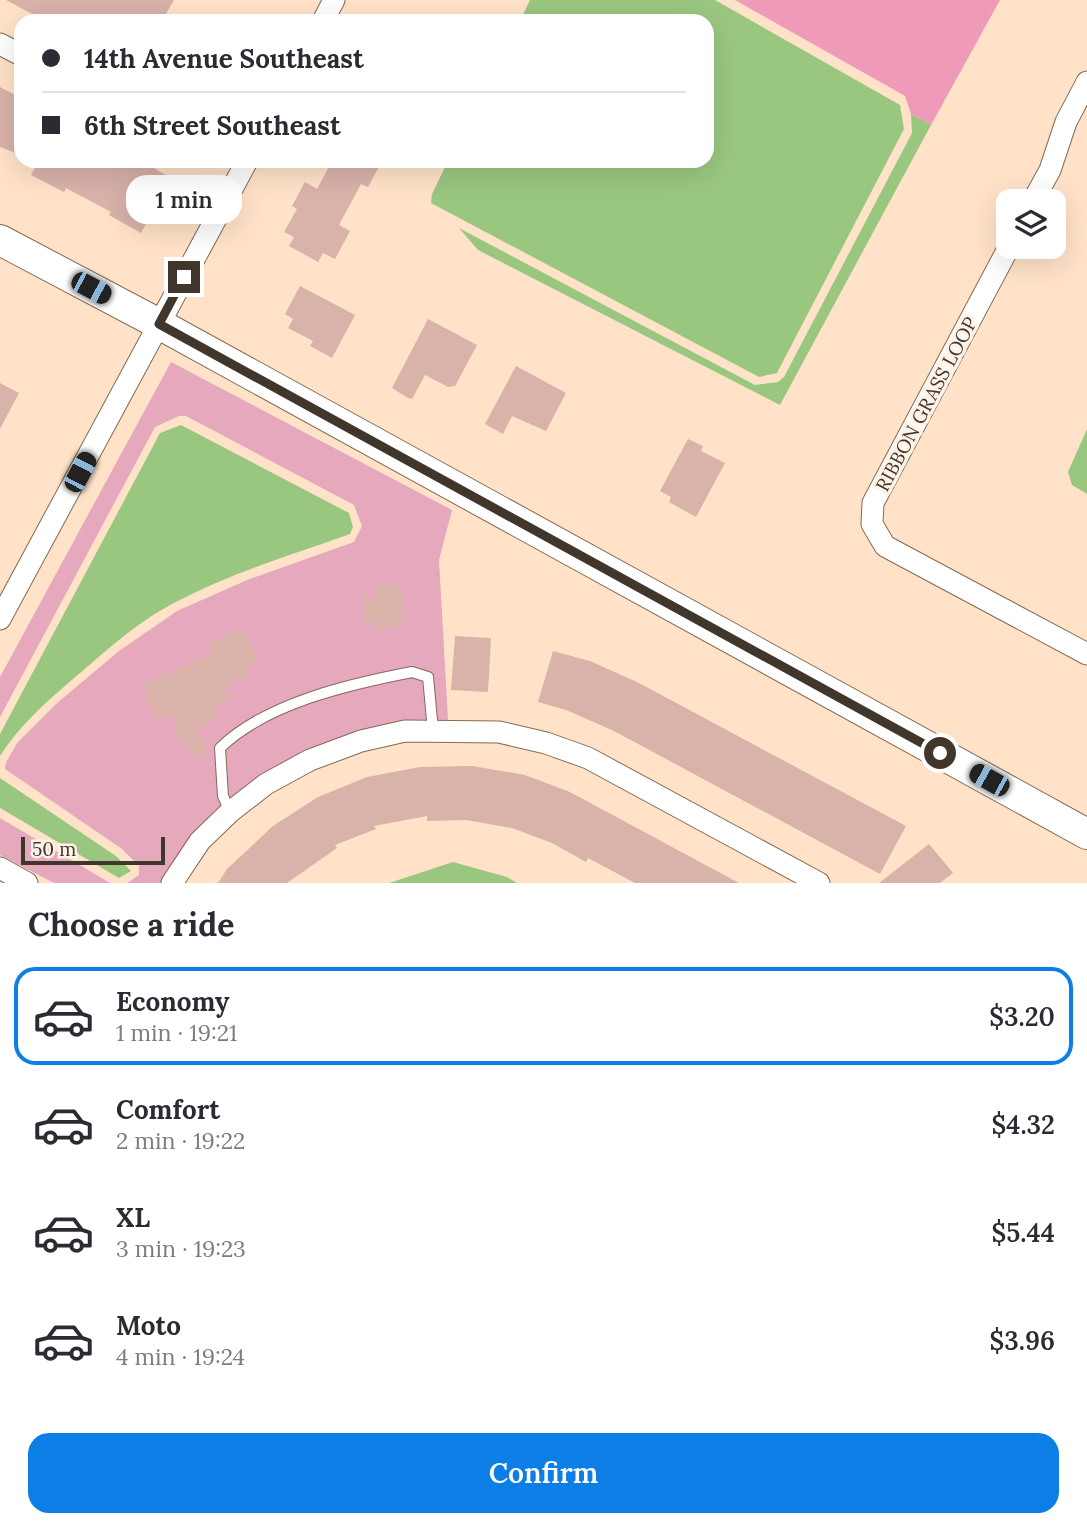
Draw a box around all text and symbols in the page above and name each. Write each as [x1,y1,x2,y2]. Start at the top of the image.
text: 14th Avenue Southeast [84,42,364,75]
text: 6th Street Southeast [84,109,341,142]
callout: 1 min [126,176,242,224]
text: 1 min [155,185,213,214]
map controls [996,189,1066,259]
button: layers [996,189,1066,259]
route end [168,261,200,293]
car [68,269,115,307]
street label: RIBBON GRASS LOOP [870,312,982,495]
car [61,449,100,495]
route start [924,737,956,769]
car [966,761,1013,799]
scale bar [21,834,164,866]
text: 50 m [32,837,76,861]
text: Choose a ride [28,904,235,945]
icon: car [32,985,95,1048]
text: Economy [116,985,229,1018]
text: $3.20 [989,1000,1055,1033]
text: 1 min · 19:21 [116,1018,237,1047]
icon: car [32,1093,95,1156]
text: Comfort [116,1093,220,1126]
text: $4.32 [991,1108,1055,1141]
text: 2 min · 19:22 [116,1126,245,1155]
icon: car [32,1201,95,1264]
text: XL [116,1201,150,1234]
text: $5.44 [991,1216,1055,1249]
text: 3 min · 19:23 [116,1234,246,1263]
icon: car [32,1309,95,1372]
text: Moto [116,1309,181,1342]
text: $3.96 [990,1324,1055,1357]
text: 4 min · 19:24 [116,1342,245,1371]
button: Confirm [28,1433,1059,1513]

